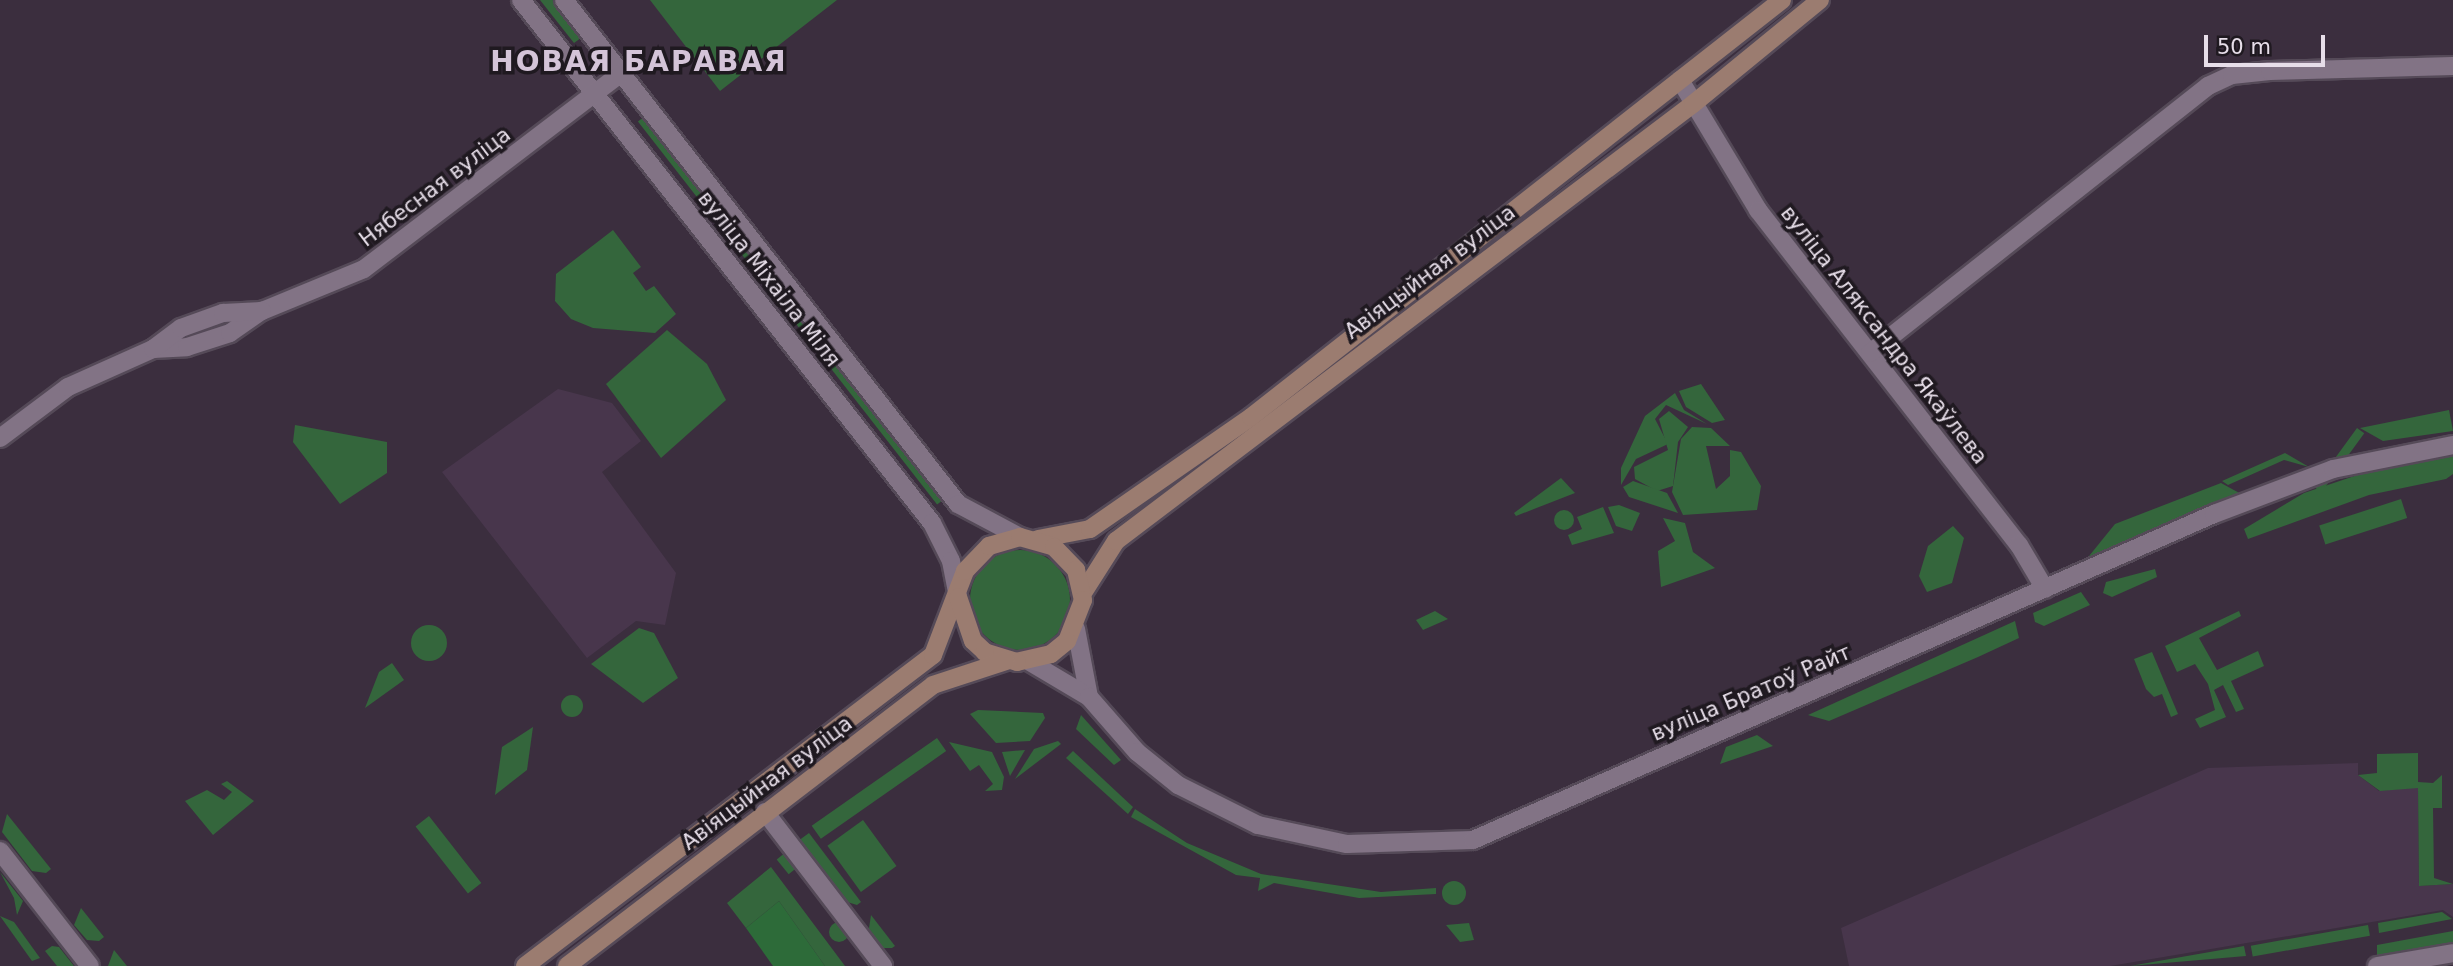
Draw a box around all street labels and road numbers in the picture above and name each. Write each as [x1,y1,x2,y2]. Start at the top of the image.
street label: Нябесная вуліца [354,122,516,252]
street label: вуліца Міхаіла Міля [693,186,845,372]
street label: Авіяцыйная вуліца [1340,200,1520,344]
street label: вуліца Аляксандра Якаўлева [1775,201,1993,469]
street label: вуліца Братоў Райт [1648,640,1854,746]
street label: Авіяцыйная вуліца [677,711,857,855]

